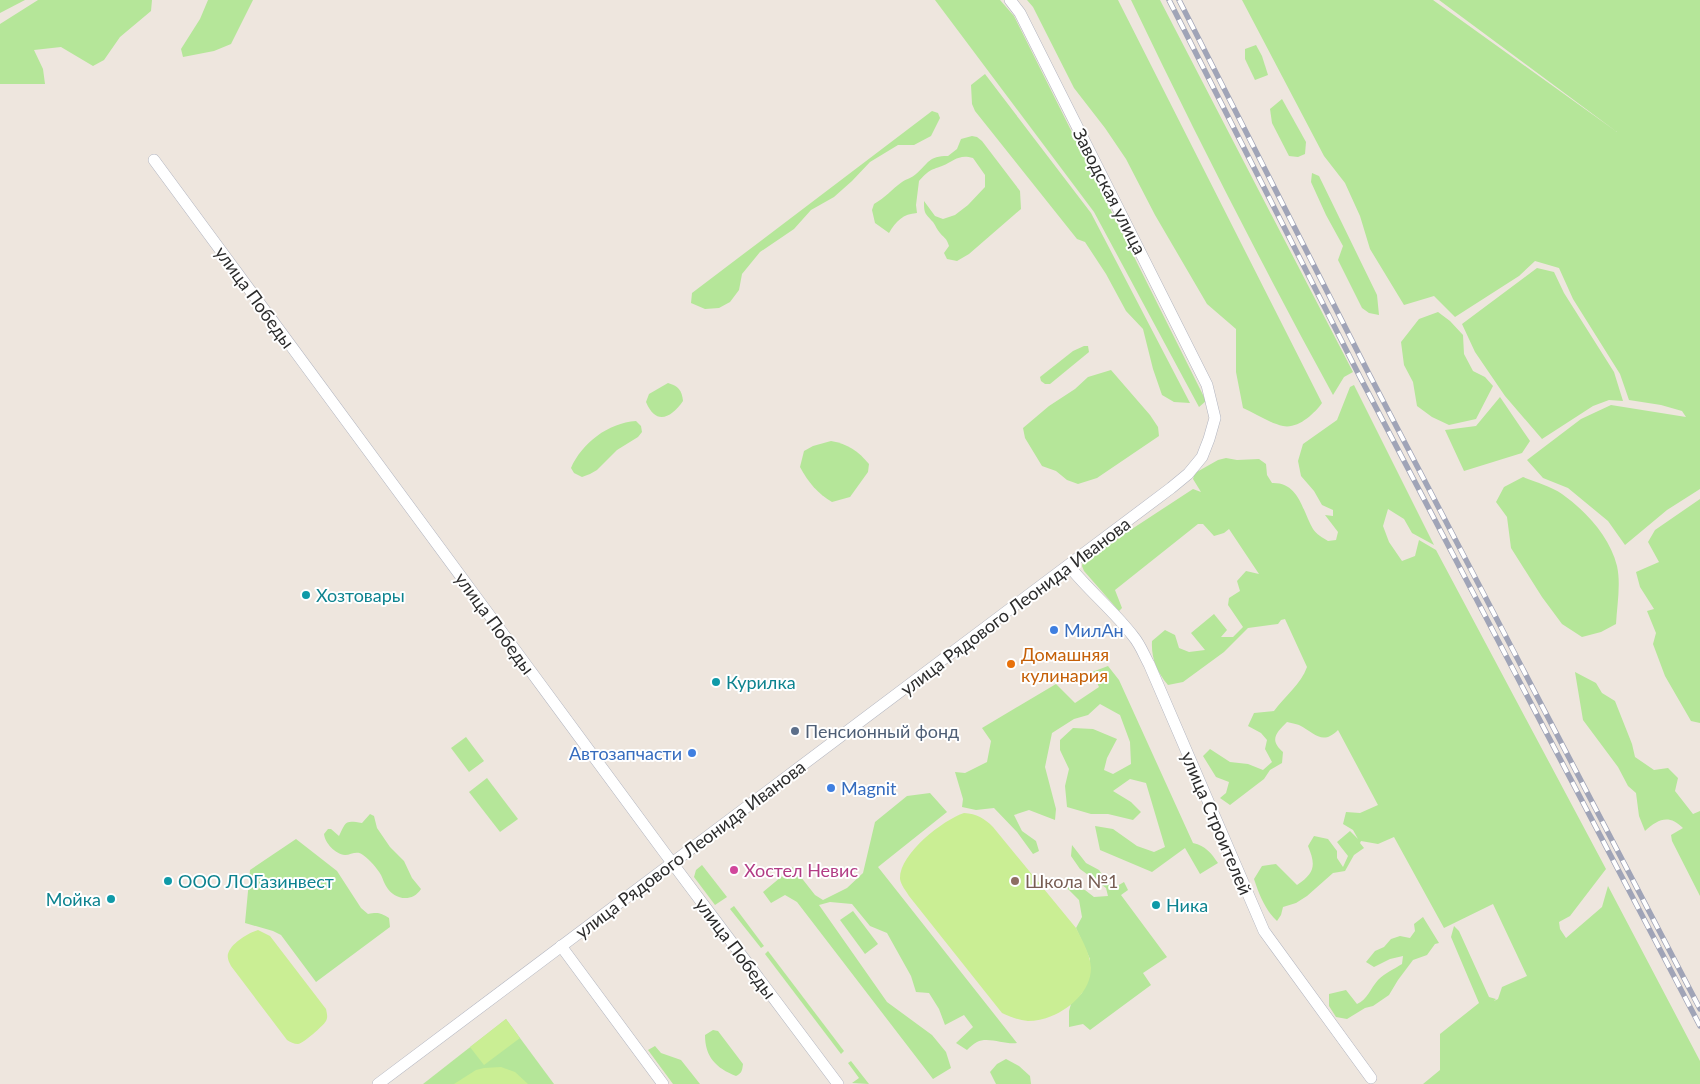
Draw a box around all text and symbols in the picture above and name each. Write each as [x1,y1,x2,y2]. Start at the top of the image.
street label: Заводская улица [1069,124,1151,258]
street label: улица Победы [211,242,299,352]
street label: улица Рядового Леонида Иванова [896,512,1134,700]
street label: улица Победы [451,568,539,678]
place label: Хозтовары [316,584,405,606]
marker: Хозтовары [300,589,312,601]
place label: МилАн [1064,619,1124,641]
marker: МилАн [1048,624,1060,636]
place label: Домашняя кулинария [1021,643,1109,686]
marker: Домашняя кулинария [1005,658,1017,670]
place label: Курилка [726,671,796,693]
marker: Курилка [710,676,722,688]
place label: Пенсионный фонд [805,720,959,742]
marker: Пенсионный фонд [789,725,801,737]
place label: Автозапчасти [569,742,682,764]
marker: Автозапчасти [686,747,698,759]
street label: улица Строителей [1177,748,1257,898]
street label: улица Рядового Леонида Иванова [571,755,809,943]
place label: Magnit [841,777,897,799]
marker: Magnit [825,782,837,794]
place label: Хостел Невис [744,859,858,881]
marker: Хостел Невис [728,864,740,876]
place label: ООО ЛОГазинвест [178,870,334,892]
place label: Школа №1 [1025,870,1119,892]
marker: ООО ЛОГазинвест [162,875,174,887]
marker: Школа №1 [1009,875,1021,887]
place label: Мойка [46,888,101,910]
marker: Мойка [105,893,117,905]
street label: улица Победы [691,893,781,1003]
place label: Ника [1166,894,1208,916]
marker: Ника [1150,899,1162,911]

